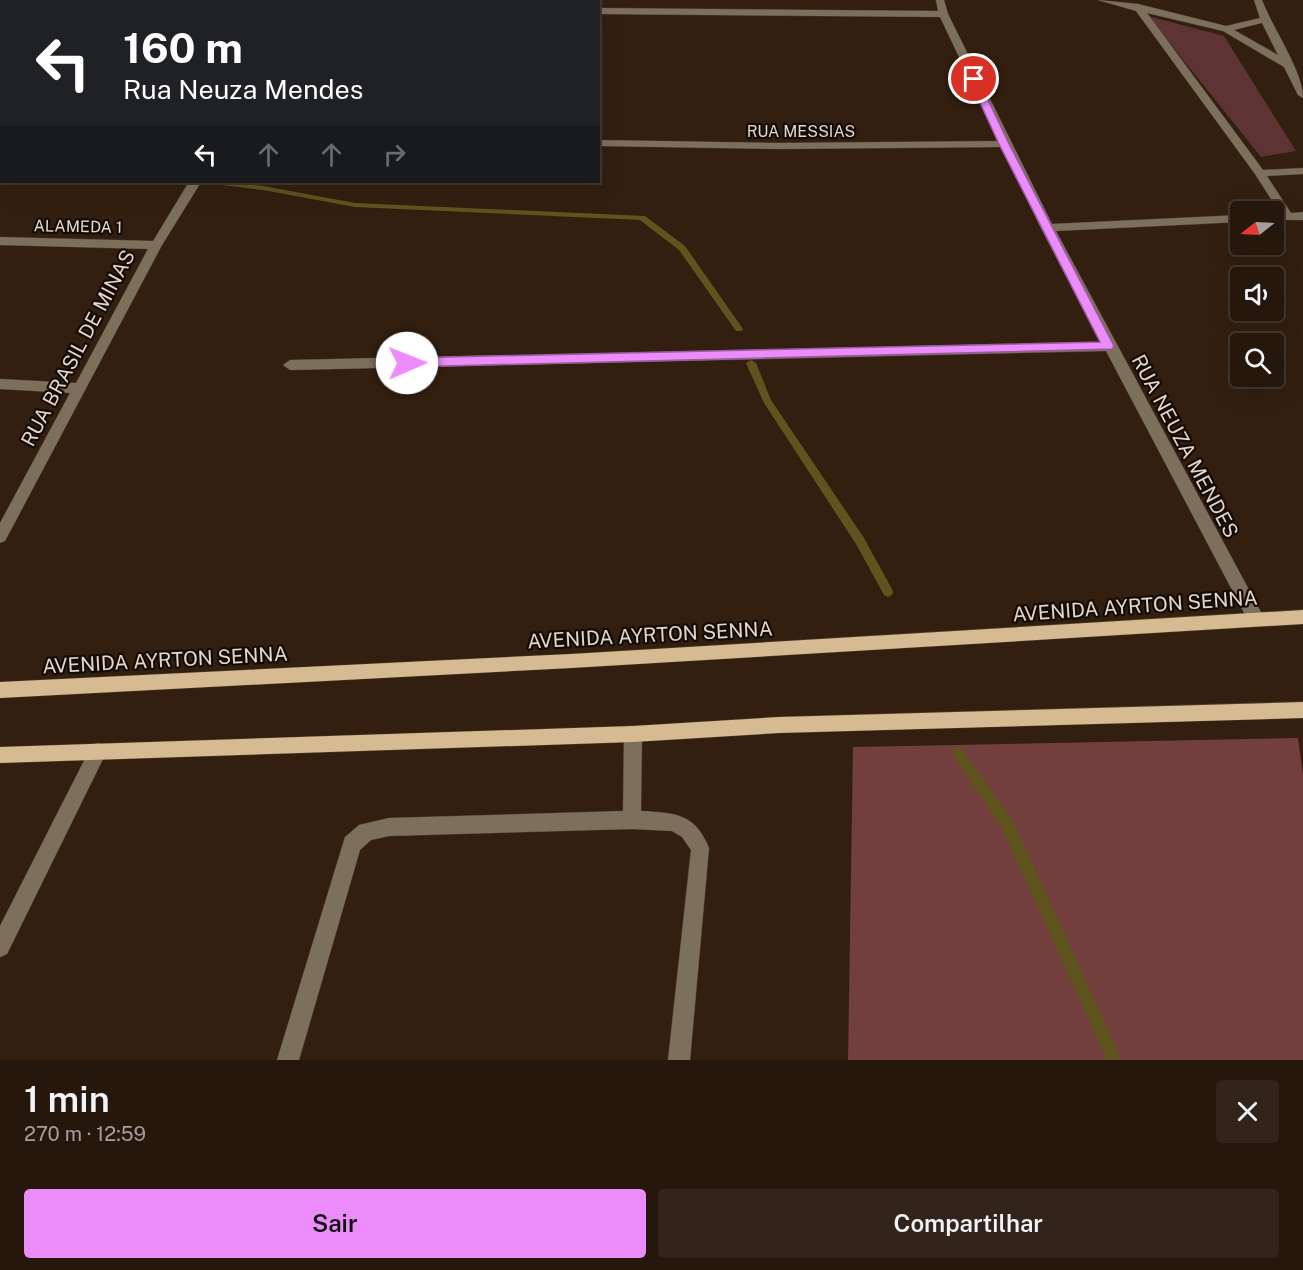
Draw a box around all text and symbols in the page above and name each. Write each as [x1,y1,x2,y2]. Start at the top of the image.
text: 160 m [123,23,243,72]
icon: left [24,24,102,102]
pin [948,53,999,104]
icon: arrive [957,62,990,95]
text: Rua Neuza Mendes [123,73,363,105]
street label: RUA MESSIAS [747,122,855,141]
icon: left [189,138,222,171]
icon: ahead [252,138,285,171]
icon: ahead [315,138,348,171]
icon: right [378,138,411,171]
north arrow [1230,201,1284,255]
map controls [1230,201,1284,387]
street label: ALAMEDA 1 [33,216,123,237]
street label: RUA BRASIL DE MINAS [16,246,140,450]
button: sound [1230,267,1284,321]
position arrow [375,331,439,395]
button: search [1230,333,1284,387]
street label: RUA NEUZA MENDES [1126,350,1244,542]
street label: AVENIDA AYRTON SENNA [1012,585,1258,627]
street label: AVENIDA AYRTON SENNA [527,617,773,653]
street label: AVENIDA AYRTON SENNA [42,642,288,678]
text: 1 min [24,1078,110,1120]
button: close [1216,1080,1279,1143]
text: 270 m · 12:59 [24,1122,146,1146]
button: Sair [24,1189,646,1258]
button: Compartilhar [658,1189,1279,1258]

